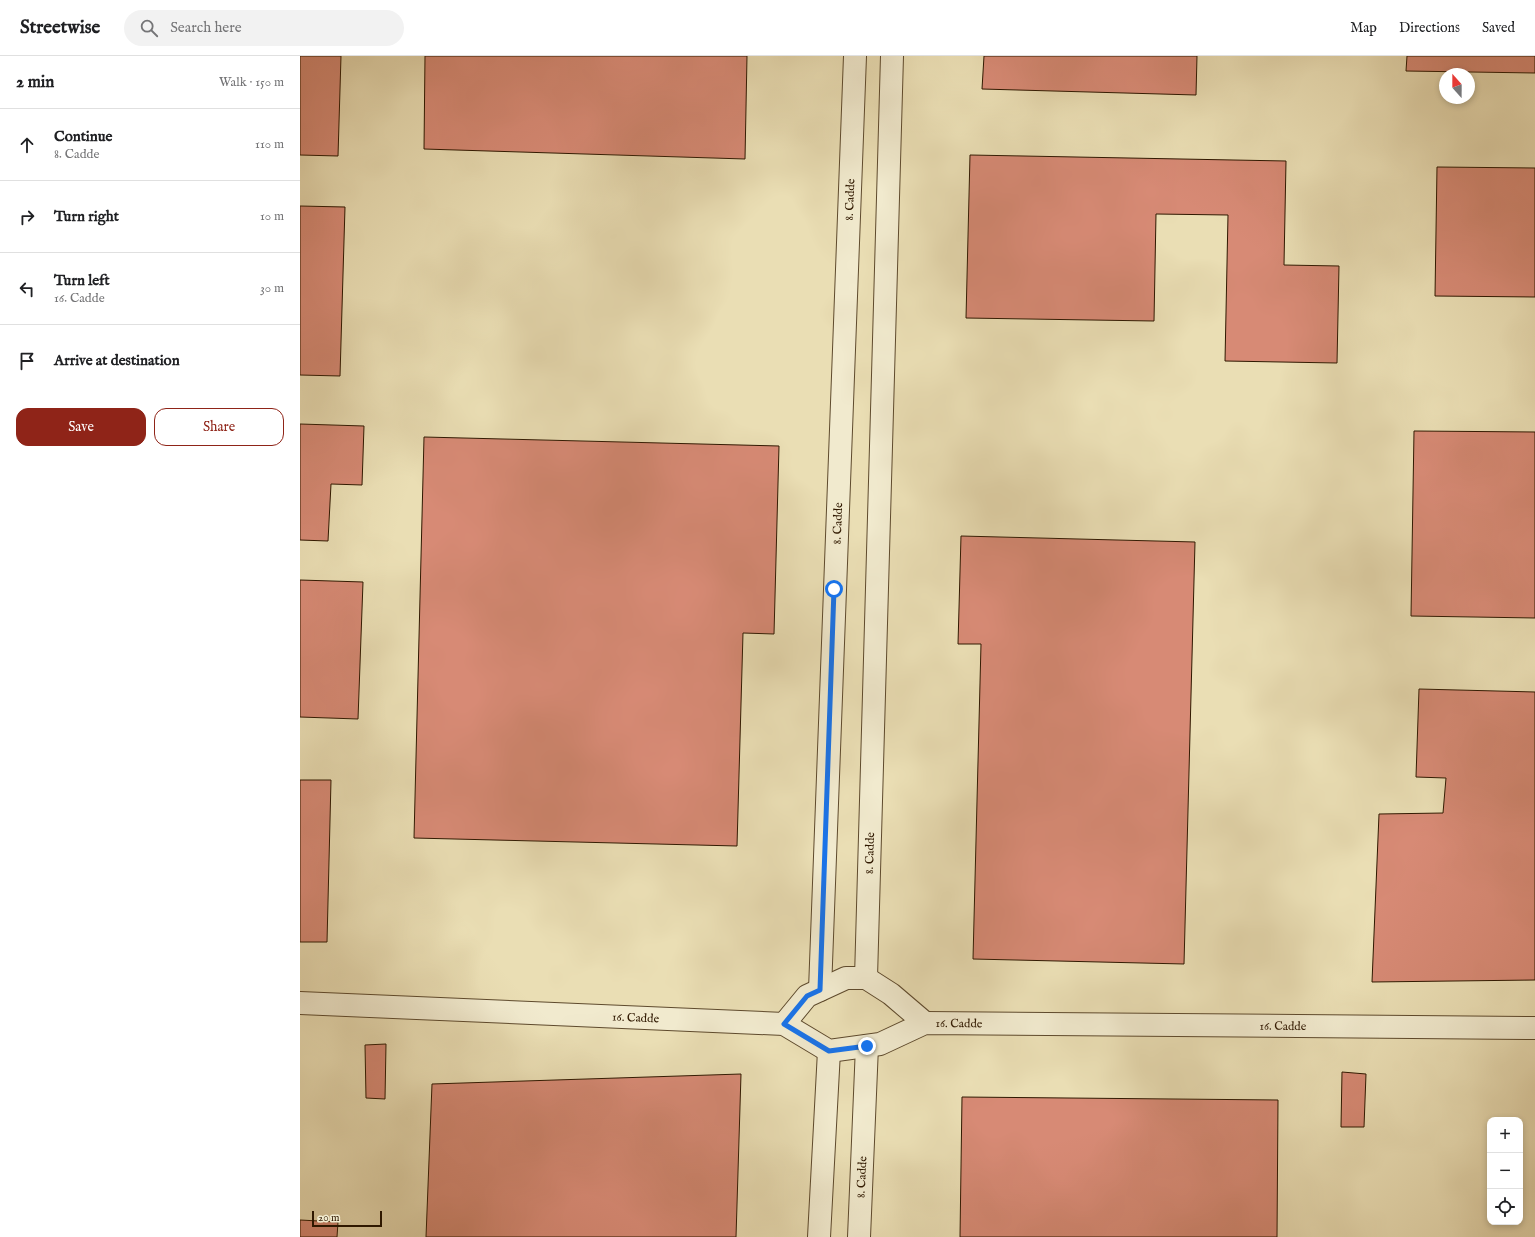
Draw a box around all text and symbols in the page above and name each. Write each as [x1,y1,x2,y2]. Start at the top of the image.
search box [124,10,404,46]
text: Streetwise [20,16,100,40]
icon: search [138,17,160,39]
text: Search here [170,18,242,37]
text: Map [1350,19,1377,37]
text: Directions [1399,19,1460,37]
text: Saved [1482,19,1515,37]
north arrow [1439,68,1475,104]
text: 2 min [16,72,54,93]
text: Walk · 150 m [219,74,284,91]
text: Continue [54,127,112,146]
icon: ahead [16,134,38,156]
text: 110 m [255,136,284,153]
text: 8. Cadde [54,146,99,163]
street label: 8. Cadde [841,178,858,221]
icon: right [16,206,38,228]
text: Turn right [54,207,119,226]
text: 10 m [260,208,284,225]
text: Turn left [54,271,110,290]
icon: left [16,278,38,300]
text: 30 m [260,280,284,297]
text: 16. Cadde [54,290,105,307]
icon: arrive [16,350,38,372]
text: Arrive at destination [54,351,180,370]
button: Save [16,408,146,446]
button: Share [154,408,284,446]
street label: 8. Cadde [829,502,846,545]
route start [825,580,843,598]
street label: 8. Cadde [861,831,878,874]
street label: 16. Cadde [612,1009,660,1026]
street label: 16. Cadde [935,1016,983,1031]
street label: 16. Cadde [1259,1018,1307,1034]
route end [858,1037,876,1055]
map controls [1487,1117,1523,1225]
button: + [1487,1117,1523,1153]
button: − [1487,1153,1523,1189]
street label: 8. Cadde [853,1155,870,1198]
button: locate [1487,1189,1523,1225]
scale bar [312,1209,382,1228]
text: 20 m [318,1211,339,1225]

